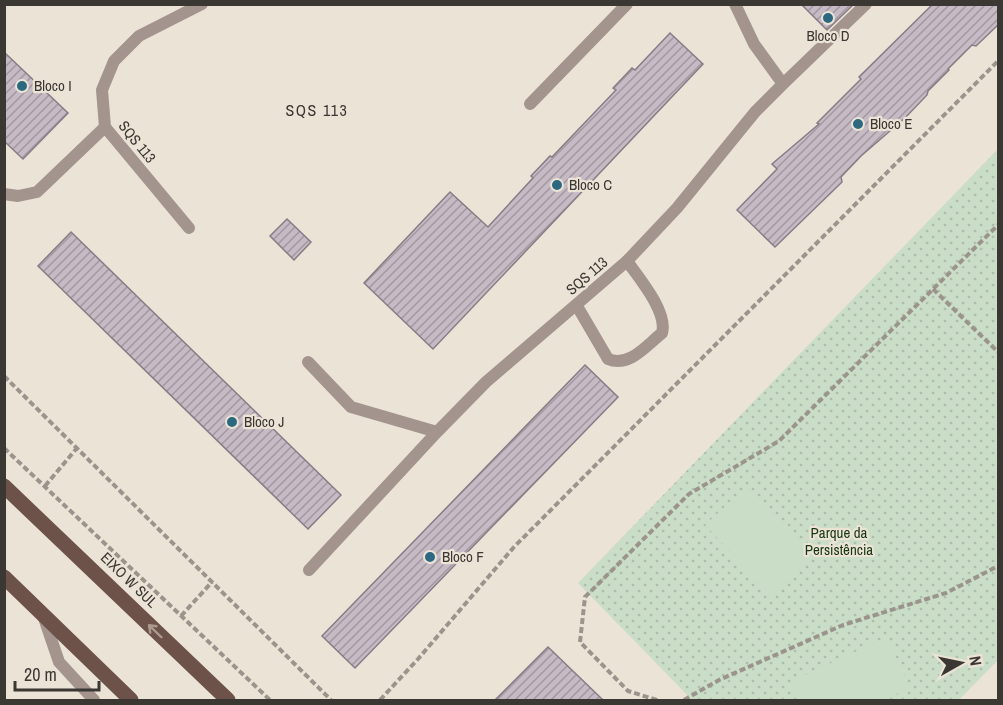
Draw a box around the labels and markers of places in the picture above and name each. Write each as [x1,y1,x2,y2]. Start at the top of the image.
marker: Bloco D [821,11,835,25]
place label: Bloco D [806,25,850,46]
place label: Bloco I [34,75,72,96]
marker: Bloco I [15,79,29,93]
place label: Bloco E [870,113,912,134]
marker: Bloco E [851,117,865,131]
place label: Bloco C [569,174,612,195]
marker: Bloco C [550,178,564,192]
place label: Bloco J [244,411,284,432]
marker: Bloco J [225,415,239,429]
place label: Bloco F [442,546,484,567]
marker: Bloco F [423,550,437,564]

